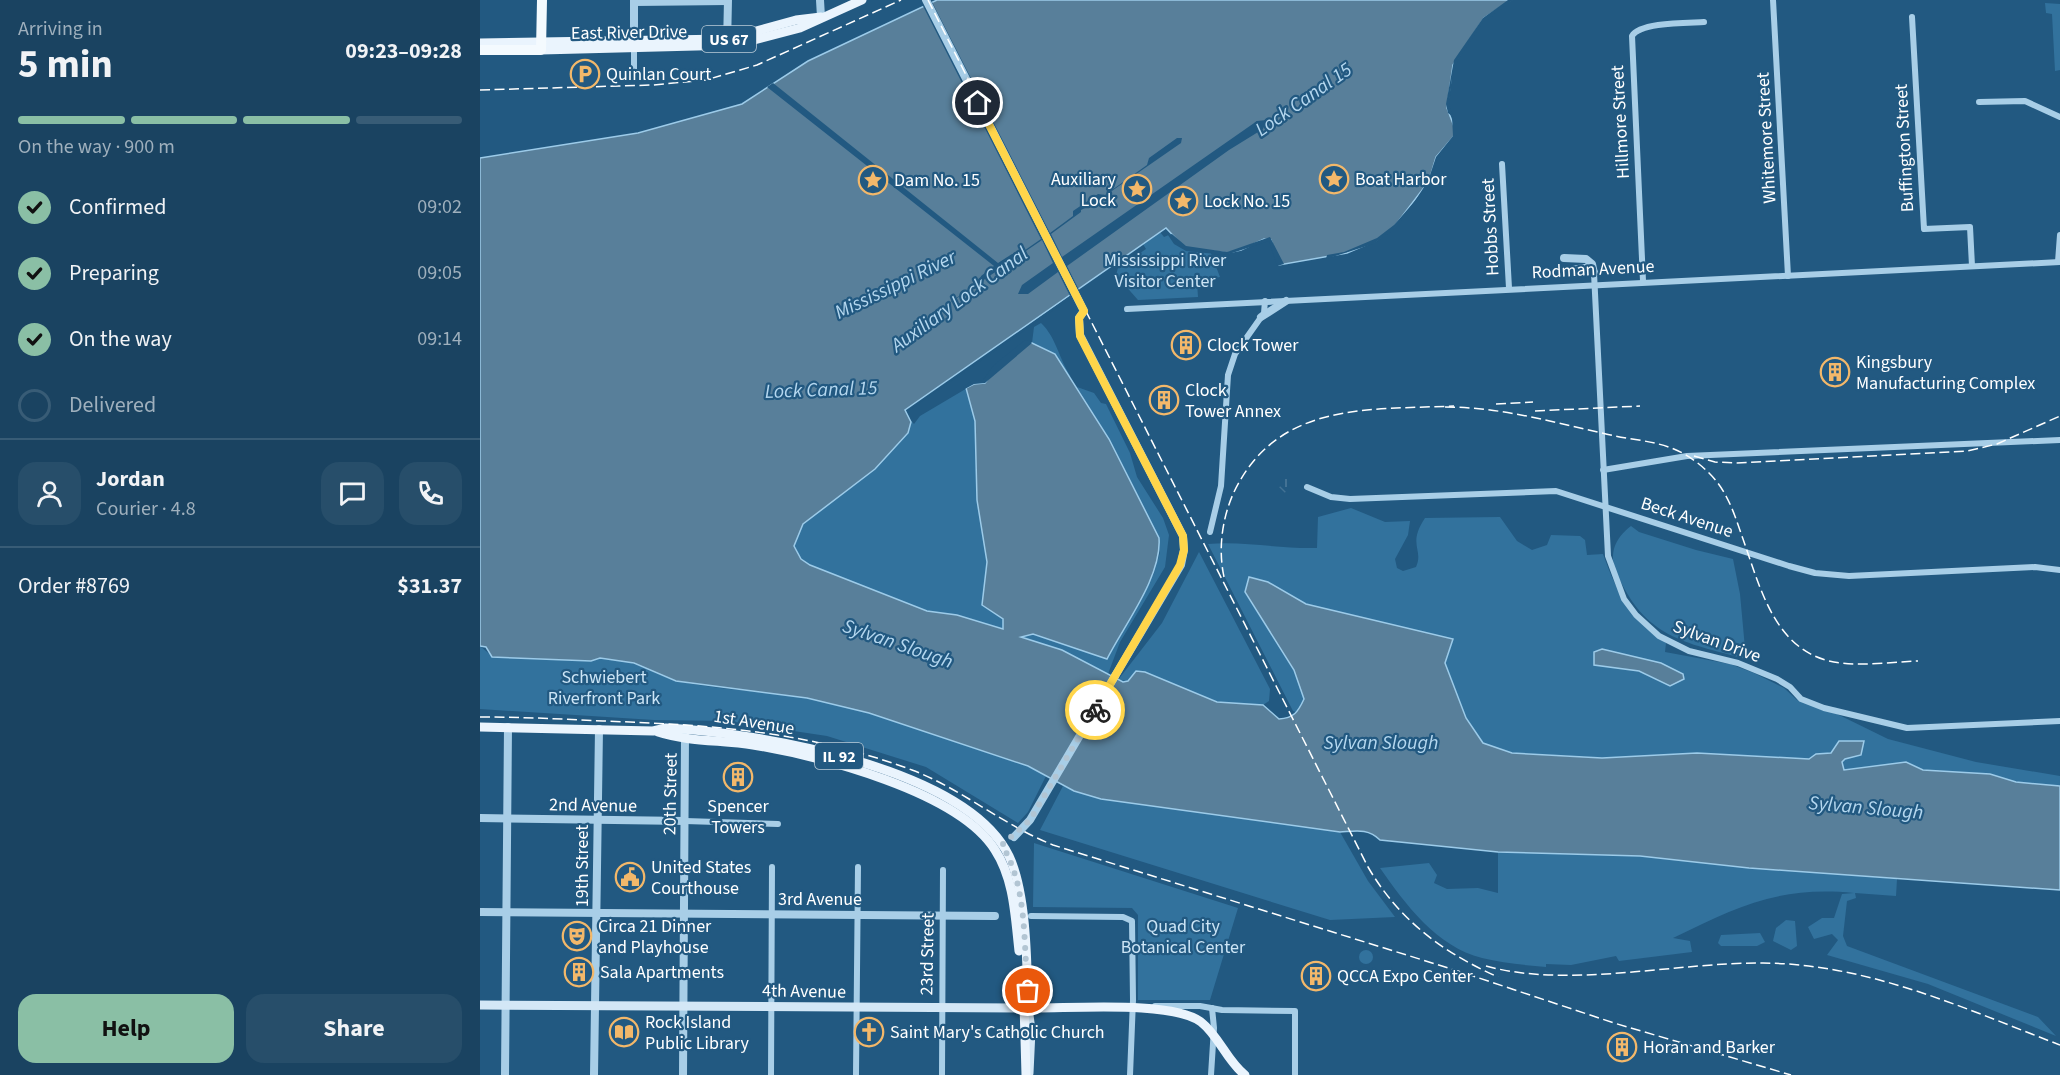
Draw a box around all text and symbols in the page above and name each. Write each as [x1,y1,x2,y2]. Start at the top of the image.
text: Arriving in [18,15,103,43]
street label: East River Drive [571,19,687,46]
road number: US 67 [702,26,756,52]
text: 09:23–09:28 [345,35,462,67]
text: 5 min [18,37,113,93]
water label: Lock Canal 15 [1249,56,1358,144]
parking icon: Quinlan Court [569,58,601,90]
place label: Quinlan Court [606,62,711,87]
street label: Hillmore Street [1605,65,1636,179]
street label: Whitemore Street [1751,72,1782,204]
pin [952,77,1003,128]
street label: Buffington Street [1889,83,1920,213]
icon: home [961,86,994,119]
text: On the way · 900 m [18,133,175,161]
place icon: Boat Harbor [1318,163,1350,195]
place icon: Dam No. 15 [857,164,889,196]
place label: Auxiliary Lock [1051,167,1117,213]
place label: Boat Harbor [1355,167,1447,192]
place label: Dam No. 15 [894,168,980,193]
place icon: Auxiliary Lock [1121,173,1153,205]
street label: Hobbs Street [1475,178,1506,276]
place icon: Lock No. 15 [1167,185,1199,217]
place label: Lock No. 15 [1204,189,1290,214]
icon: check [18,191,51,224]
text: Confirmed [69,191,166,223]
text: 09:02 [417,193,462,221]
water label: Auxiliary Lock Canal [884,240,1034,360]
water label: Mississippi River [830,243,962,326]
park label: Mississippi River Visitor Center [1104,248,1227,294]
street label: Rodman Avenue [1531,254,1655,285]
icon: check [18,257,51,290]
text: Preparing [69,257,159,289]
text: 09:05 [417,259,462,287]
icon: check [18,323,51,356]
text: On the way [69,323,172,355]
text: 09:14 [417,325,462,353]
building icon: Clock Tower [1170,329,1202,361]
place label: Clock Tower [1207,333,1299,358]
place label: Kingsbury Manufacturing Complex [1856,350,2035,396]
building icon: Kingsbury Manufacturing Complex [1819,356,1851,388]
water label: Lock Canal 15 [764,374,878,406]
place label: Clock Tower Annex [1185,378,1281,424]
building icon: Clock Tower Annex [1148,384,1180,416]
text: Delivered [69,389,156,421]
button: person [18,462,81,525]
button: chat [321,462,384,525]
button: phone [399,462,462,525]
text: Jordan [96,463,165,495]
street label: Beck Avenue [1637,491,1736,544]
text: Courier · 4.8 [96,495,196,523]
text: Order #8769 [18,570,130,602]
text: $31.37 [397,570,462,602]
water label: Sylvan Slough [839,612,957,676]
street label: Sylvan Drive [1669,614,1764,669]
park label: Schwiebert Riverfront Park [548,665,660,711]
courier [1065,680,1125,740]
icon: bike [1079,694,1112,727]
street label: 1st Avenue [712,704,796,741]
water label: Sylvan Slough [1323,729,1439,757]
road number: IL 92 [815,743,863,769]
street label: 20th Street [657,753,684,835]
building icon: Spencer Towers [722,761,754,793]
water label: Sylvan Slough [1807,789,1924,827]
street label: 2nd Avenue [549,792,637,819]
place label: Spencer Towers [707,794,769,840]
street label: 19th Street [570,825,595,907]
place label: United States Courthouse [651,855,751,901]
public building icon: United States Courthouse [614,861,646,893]
street label: 3rd Avenue [778,887,862,912]
street label: 23rd Street [914,912,941,996]
place label: Circa 21 Dinner and Playhouse [598,914,712,960]
park label: Quad City Botanical Center [1121,914,1246,960]
theatre icon: Circa 21 Dinner and Playhouse [561,920,593,952]
building icon: Sala Apartments [563,956,595,988]
place label: Sala Apartments [600,960,724,985]
building icon: QCCA Expo Center [1300,960,1332,992]
place label: QCCA Expo Center [1337,964,1473,989]
pin [1002,965,1053,1016]
icon: bag [1011,974,1044,1007]
street label: 4th Avenue [762,978,846,1005]
button: Help [18,994,234,1063]
button: Share [246,994,462,1063]
place label: Rock Island Public Library [645,1010,749,1056]
library icon: Rock Island Public Library [608,1016,640,1048]
church icon: Saint Mary's Catholic Church [853,1016,885,1048]
place label: Saint Mary's Catholic Church [890,1020,1105,1045]
building icon: Horan and Barker [1606,1031,1638,1063]
place label: Horan and Barker [1643,1035,1776,1060]

